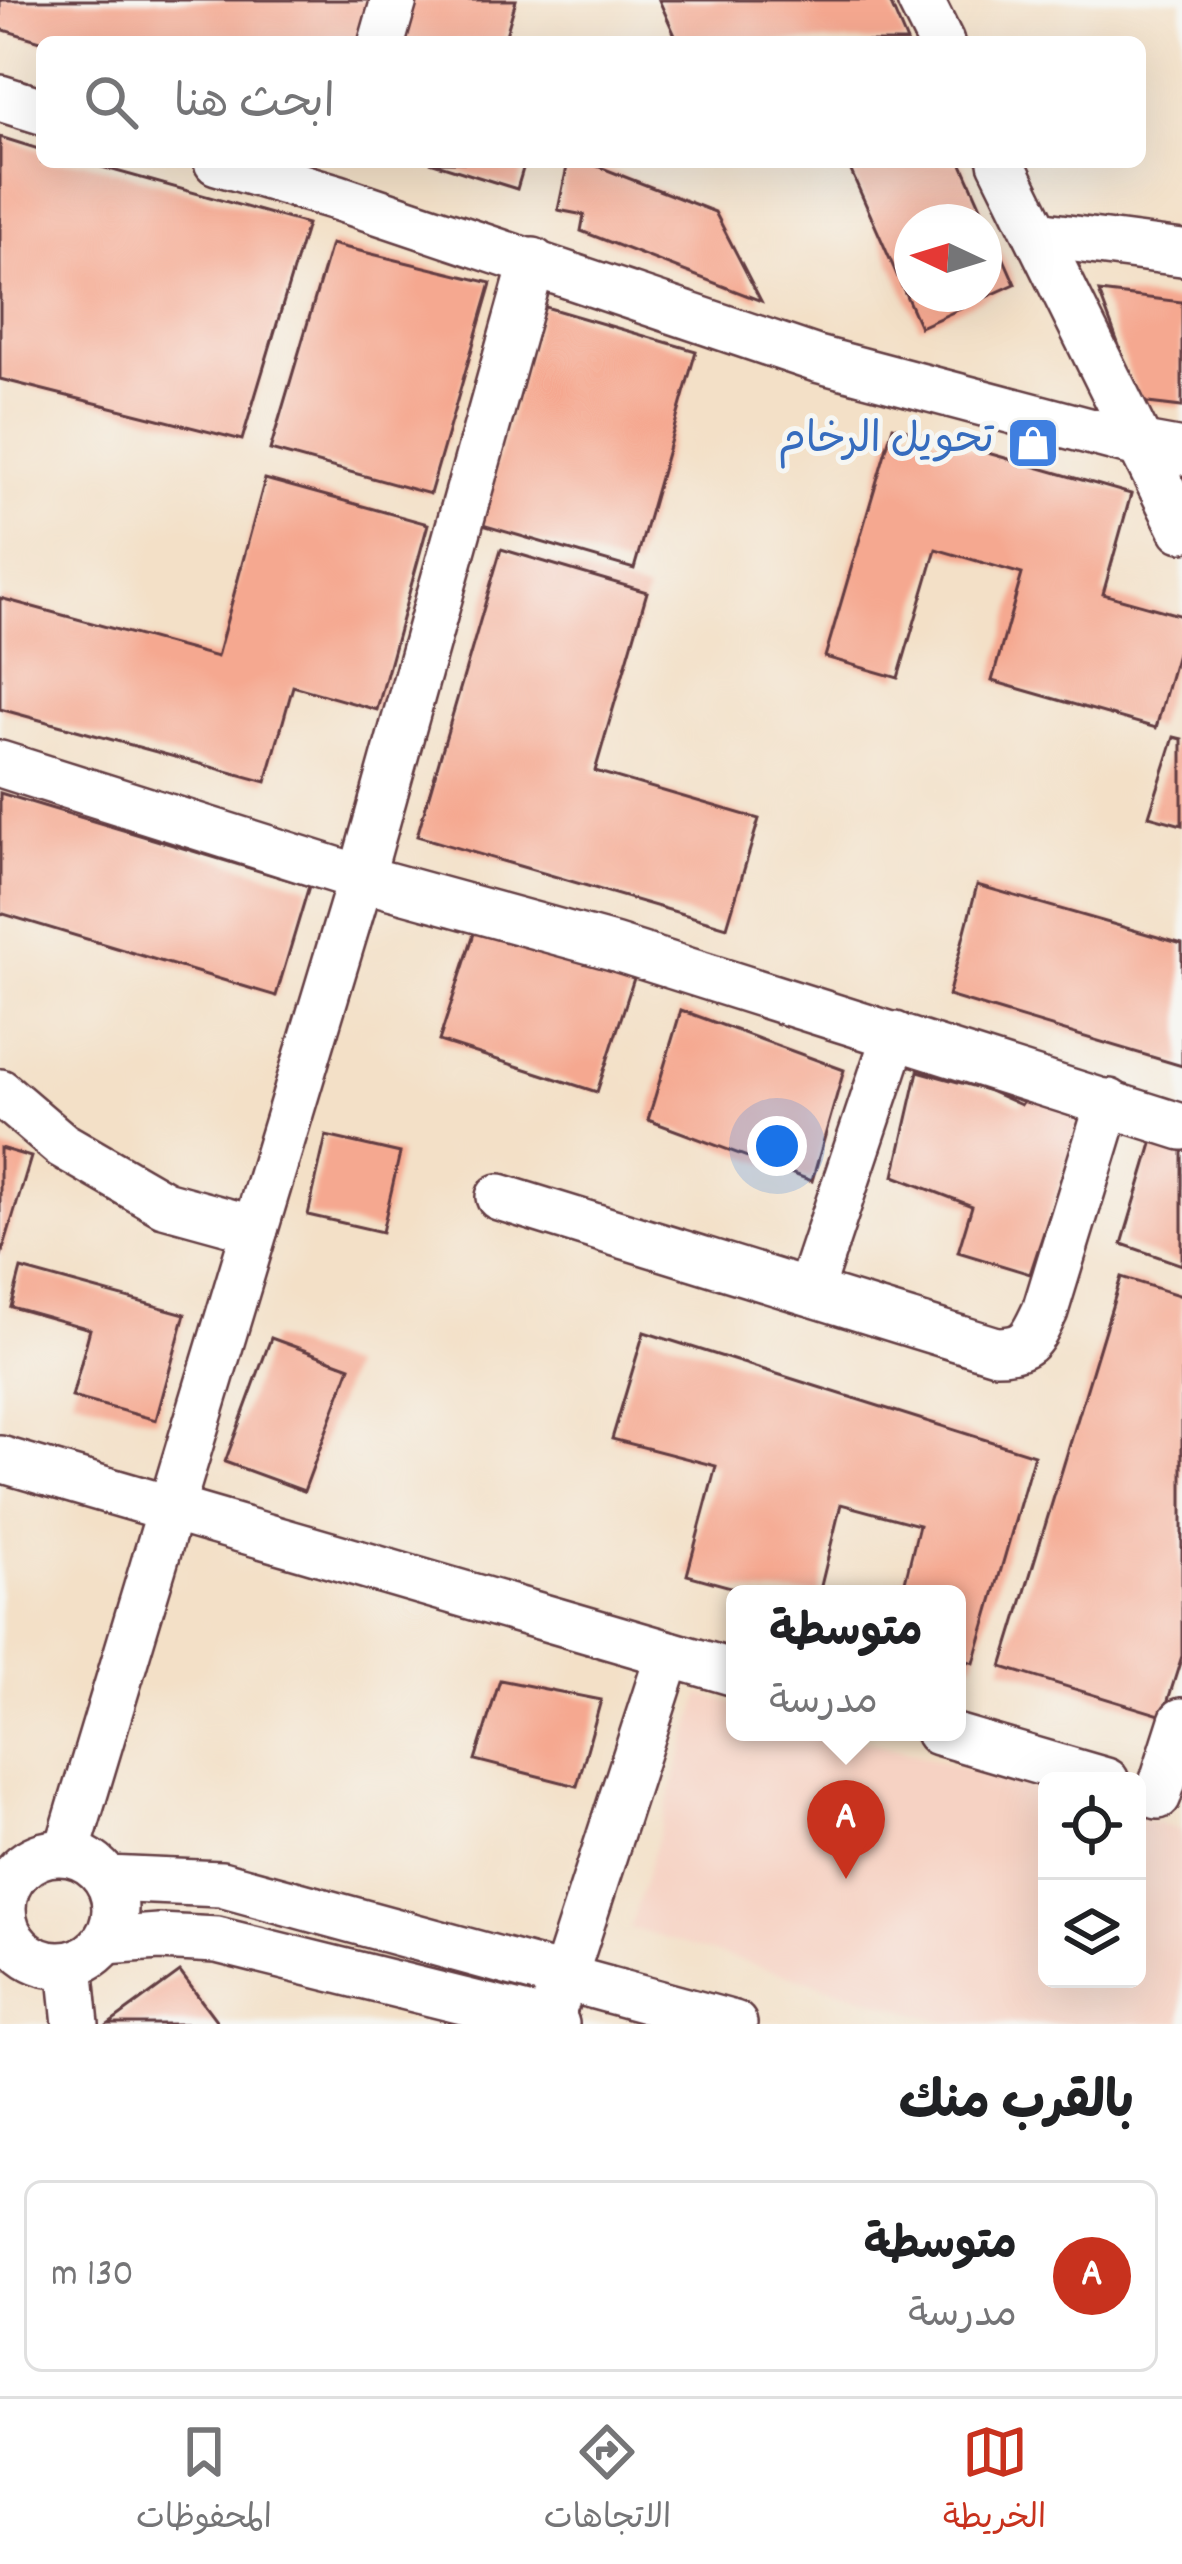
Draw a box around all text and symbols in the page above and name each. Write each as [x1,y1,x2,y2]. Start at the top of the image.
search box [36,36,1146,168]
icon: search [78,69,144,135]
text: ابحث هنا [174,74,335,138]
north arrow [894,204,1002,312]
place label: تحويل الرخام [778,413,995,473]
shop icon: تحويل الرخام [1005,415,1061,471]
your location [747,1116,807,1176]
popup [726,1585,966,1741]
text: متوسطة [769,1603,923,1667]
text: مدرسة [769,1677,878,1732]
map controls [1038,1772,1146,1988]
button: locate [1038,1772,1146,1880]
pin: A [807,1780,885,1879]
button: layers [1038,1880,1146,1988]
text: بالقرب منك [899,2070,1134,2142]
text: متوسطة [864,2216,1017,2280]
text: 130 m [51,2249,134,2304]
text: A [1081,2249,1103,2304]
text: مدرسة [908,2290,1017,2345]
tab: المحفوظات [136,2419,272,2545]
tab: الاتجاهات [544,2419,671,2545]
tab: الخريطة [943,2419,1046,2545]

